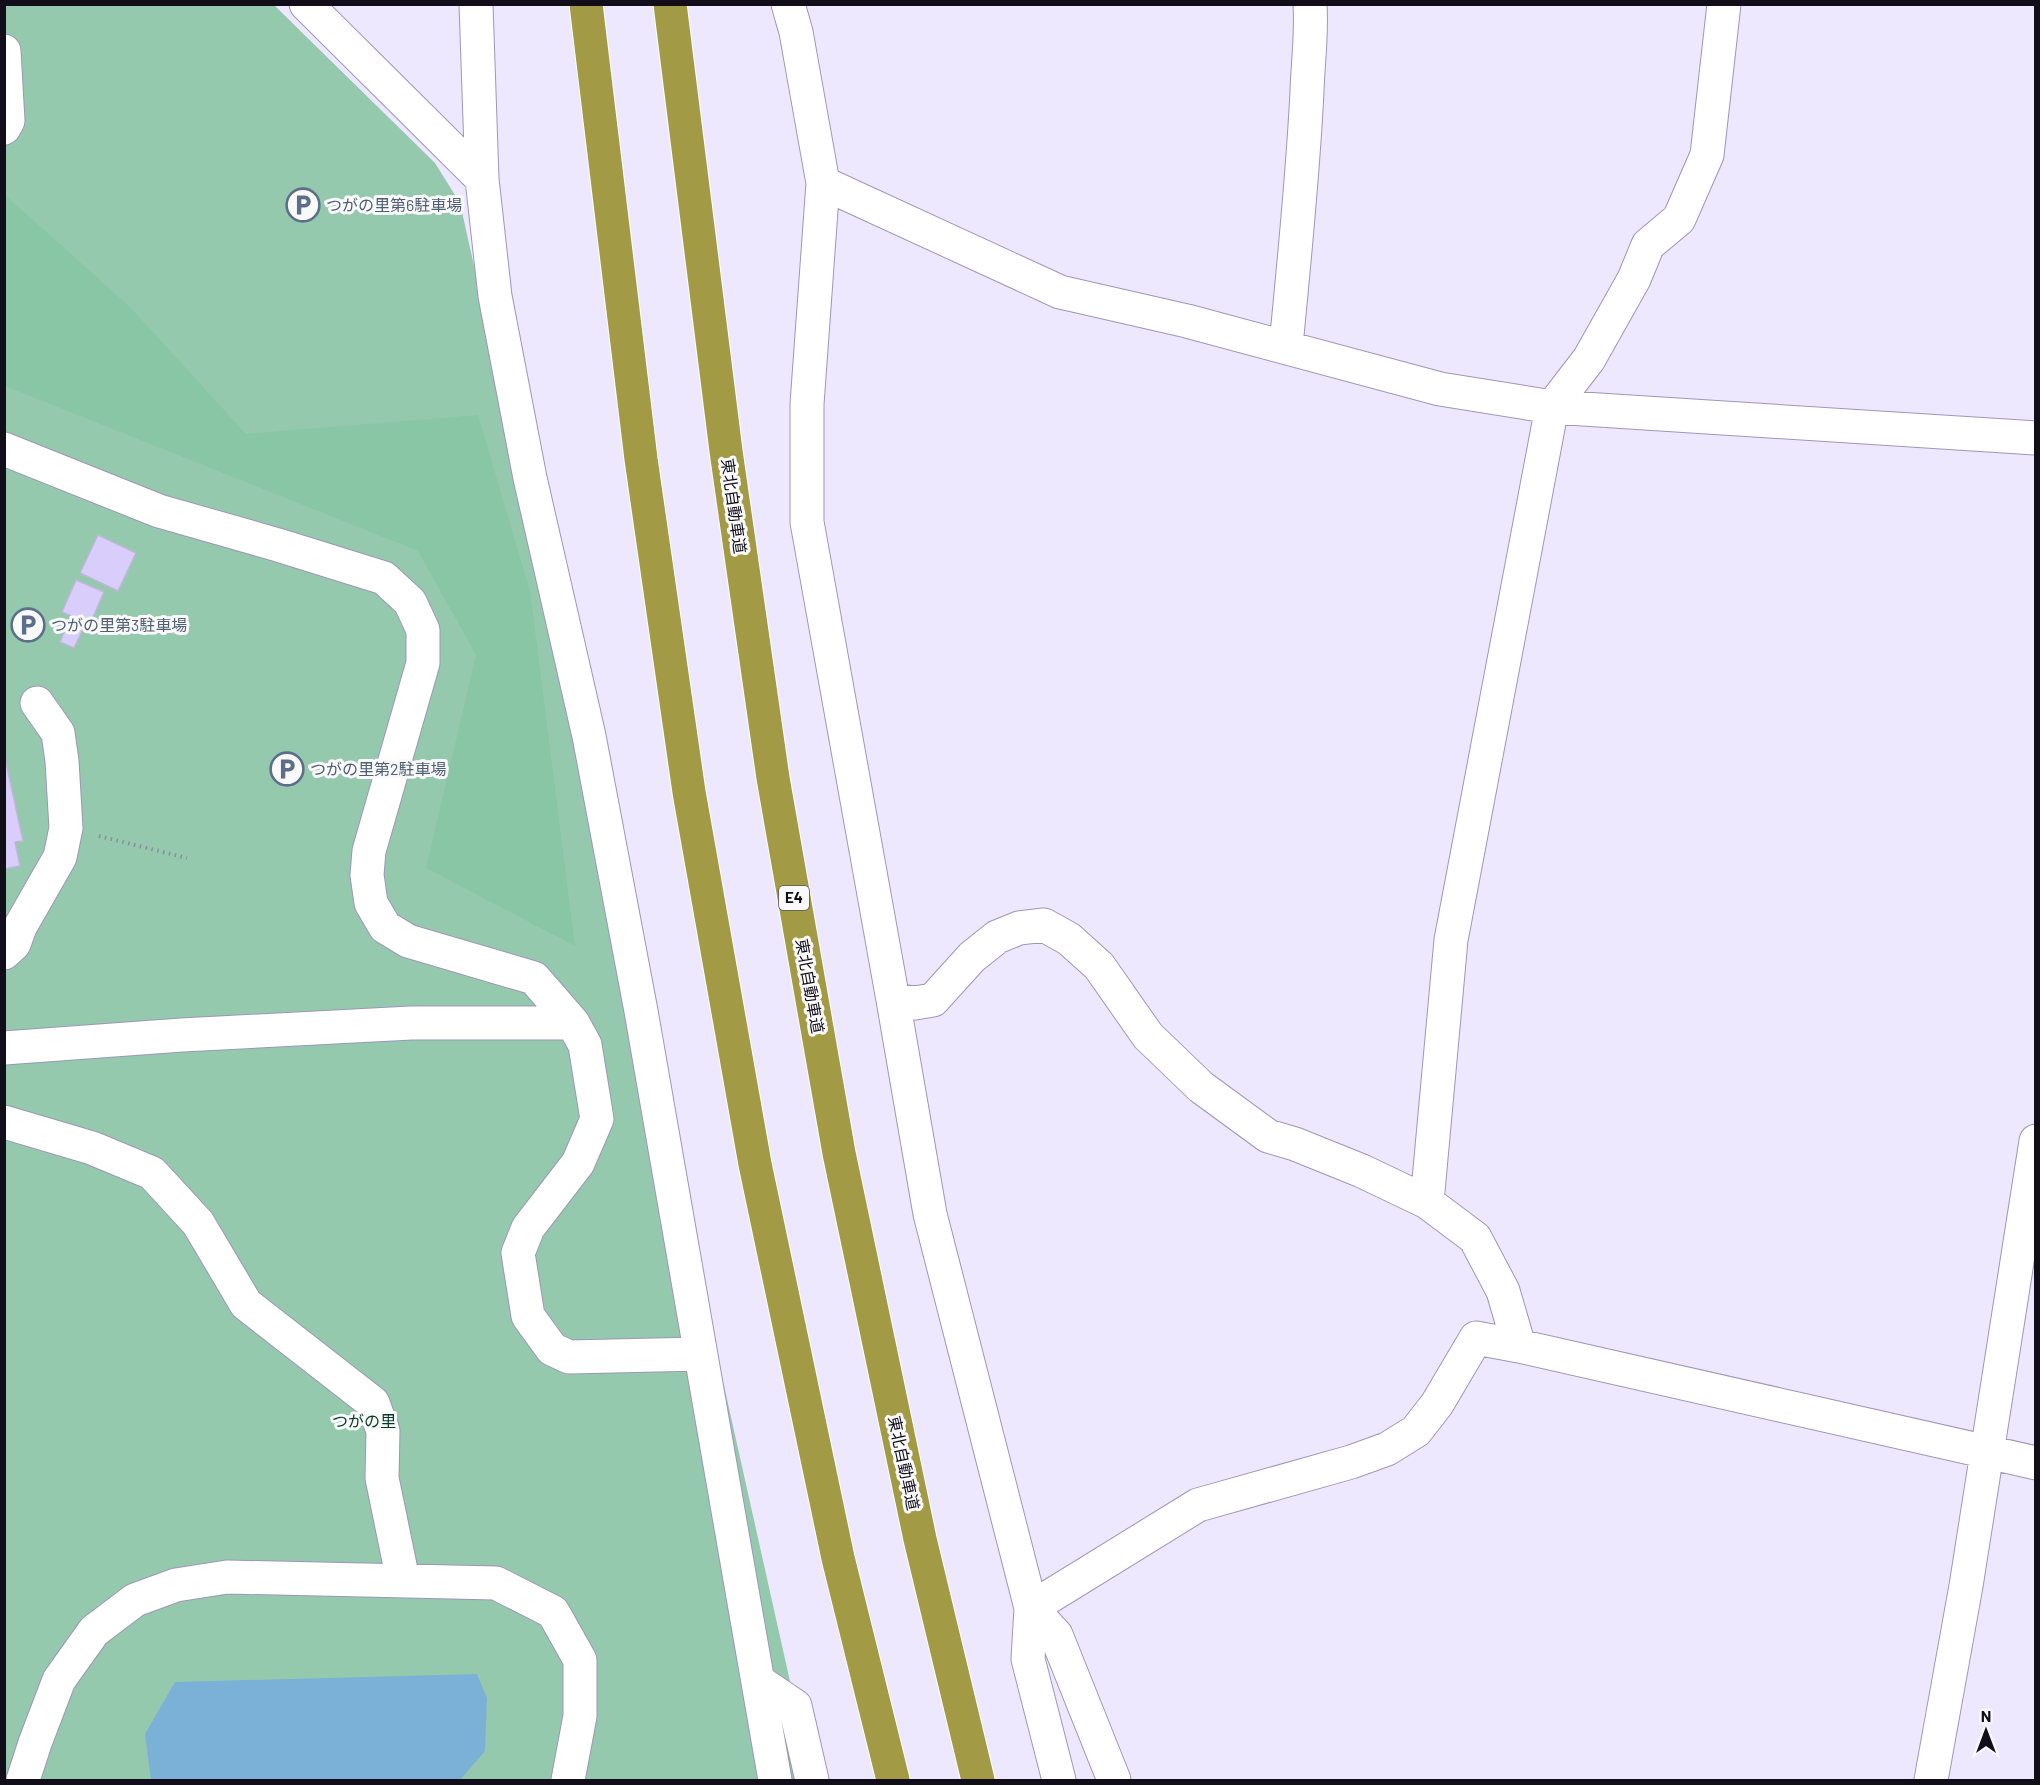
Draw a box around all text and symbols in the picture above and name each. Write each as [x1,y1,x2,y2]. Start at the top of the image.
parking icon: つがの里第6駐車場 [285,187,321,223]
place label: つがの里第6駐車場 [326,195,462,214]
street label: 東北自動車道 [718,457,751,555]
parking icon: つがの里第3駐車場 [10,607,46,643]
place label: つがの里第3駐車場 [51,615,187,634]
parking icon: つがの里第2駐車場 [269,751,305,787]
place label: つがの里第2駐車場 [310,759,447,778]
road number: E4 [779,886,809,910]
street label: 東北自動車道 [793,937,828,1035]
park label: つがの里 [332,1411,396,1430]
street label: 東北自動車道 [885,1414,924,1512]
north arrow [1956,1701,2016,1761]
text: N [1981,1706,1991,1725]

